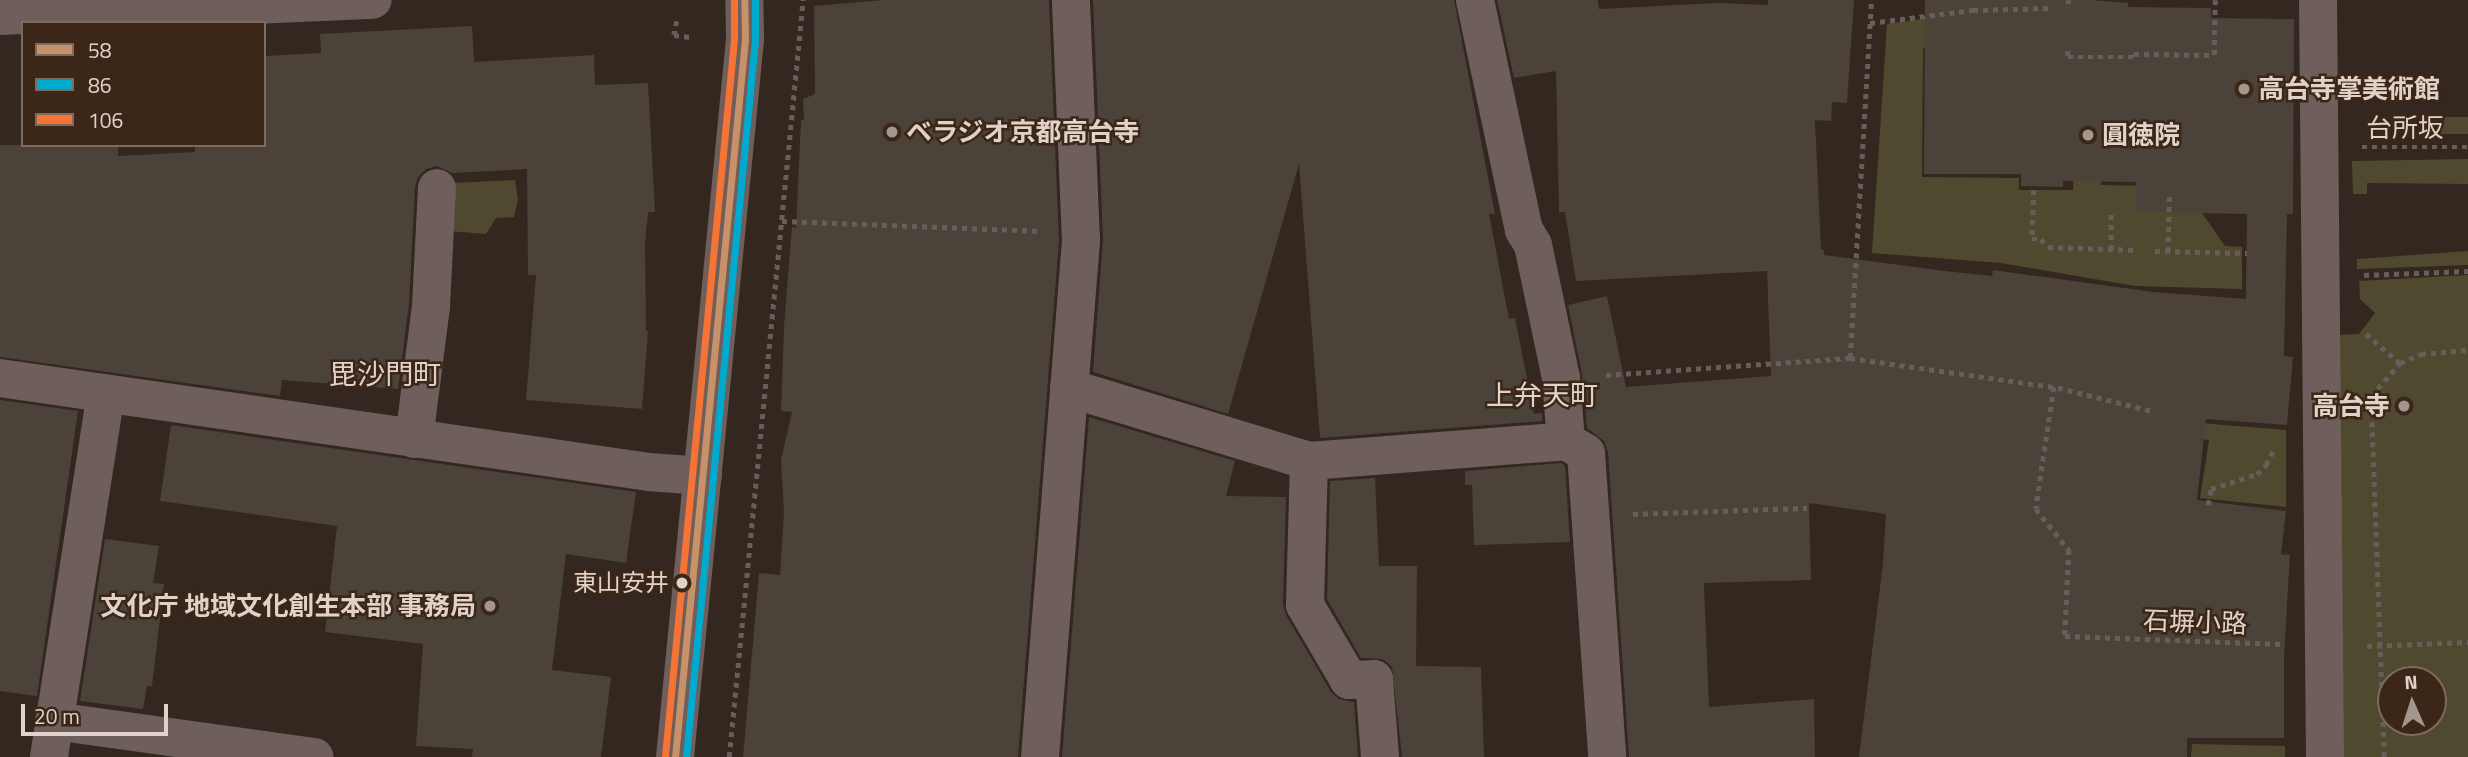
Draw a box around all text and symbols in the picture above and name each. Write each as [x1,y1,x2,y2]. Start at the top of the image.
legend [21,21,266,147]
text: 58 [88,34,112,66]
text: 86 [88,69,112,101]
place label: 高台寺掌美術館 [2258,73,2440,105]
marker: 高台寺掌美術館 [2236,81,2252,97]
text: 106 [88,104,123,136]
street label: 台所坂 [2366,112,2444,144]
place label: ベラジオ京都高台寺 [906,116,1140,148]
place label: 圓徳院 [2102,119,2180,151]
marker: ベラジオ京都高台寺 [884,124,900,140]
marker: 圓徳院 [2080,127,2096,143]
district label: 毘沙門町 [329,357,441,391]
district label: 上弁天町 [1486,378,1598,412]
place label: 高台寺 [2312,390,2390,422]
marker: 高台寺 [2396,398,2412,414]
place label: 東山安井 [573,569,669,597]
marker: 東山安井 [675,576,689,590]
place label: 文化庁 地域文化創生本部 事務局 [101,590,476,622]
marker: 文化庁 地域文化創生本部 事務局 [482,598,498,614]
street label: 石塀小路 [2142,605,2248,639]
north arrow [2377,666,2447,736]
text: N [2404,667,2418,696]
scale bar [24,690,172,734]
text: 20 m [34,700,80,732]

